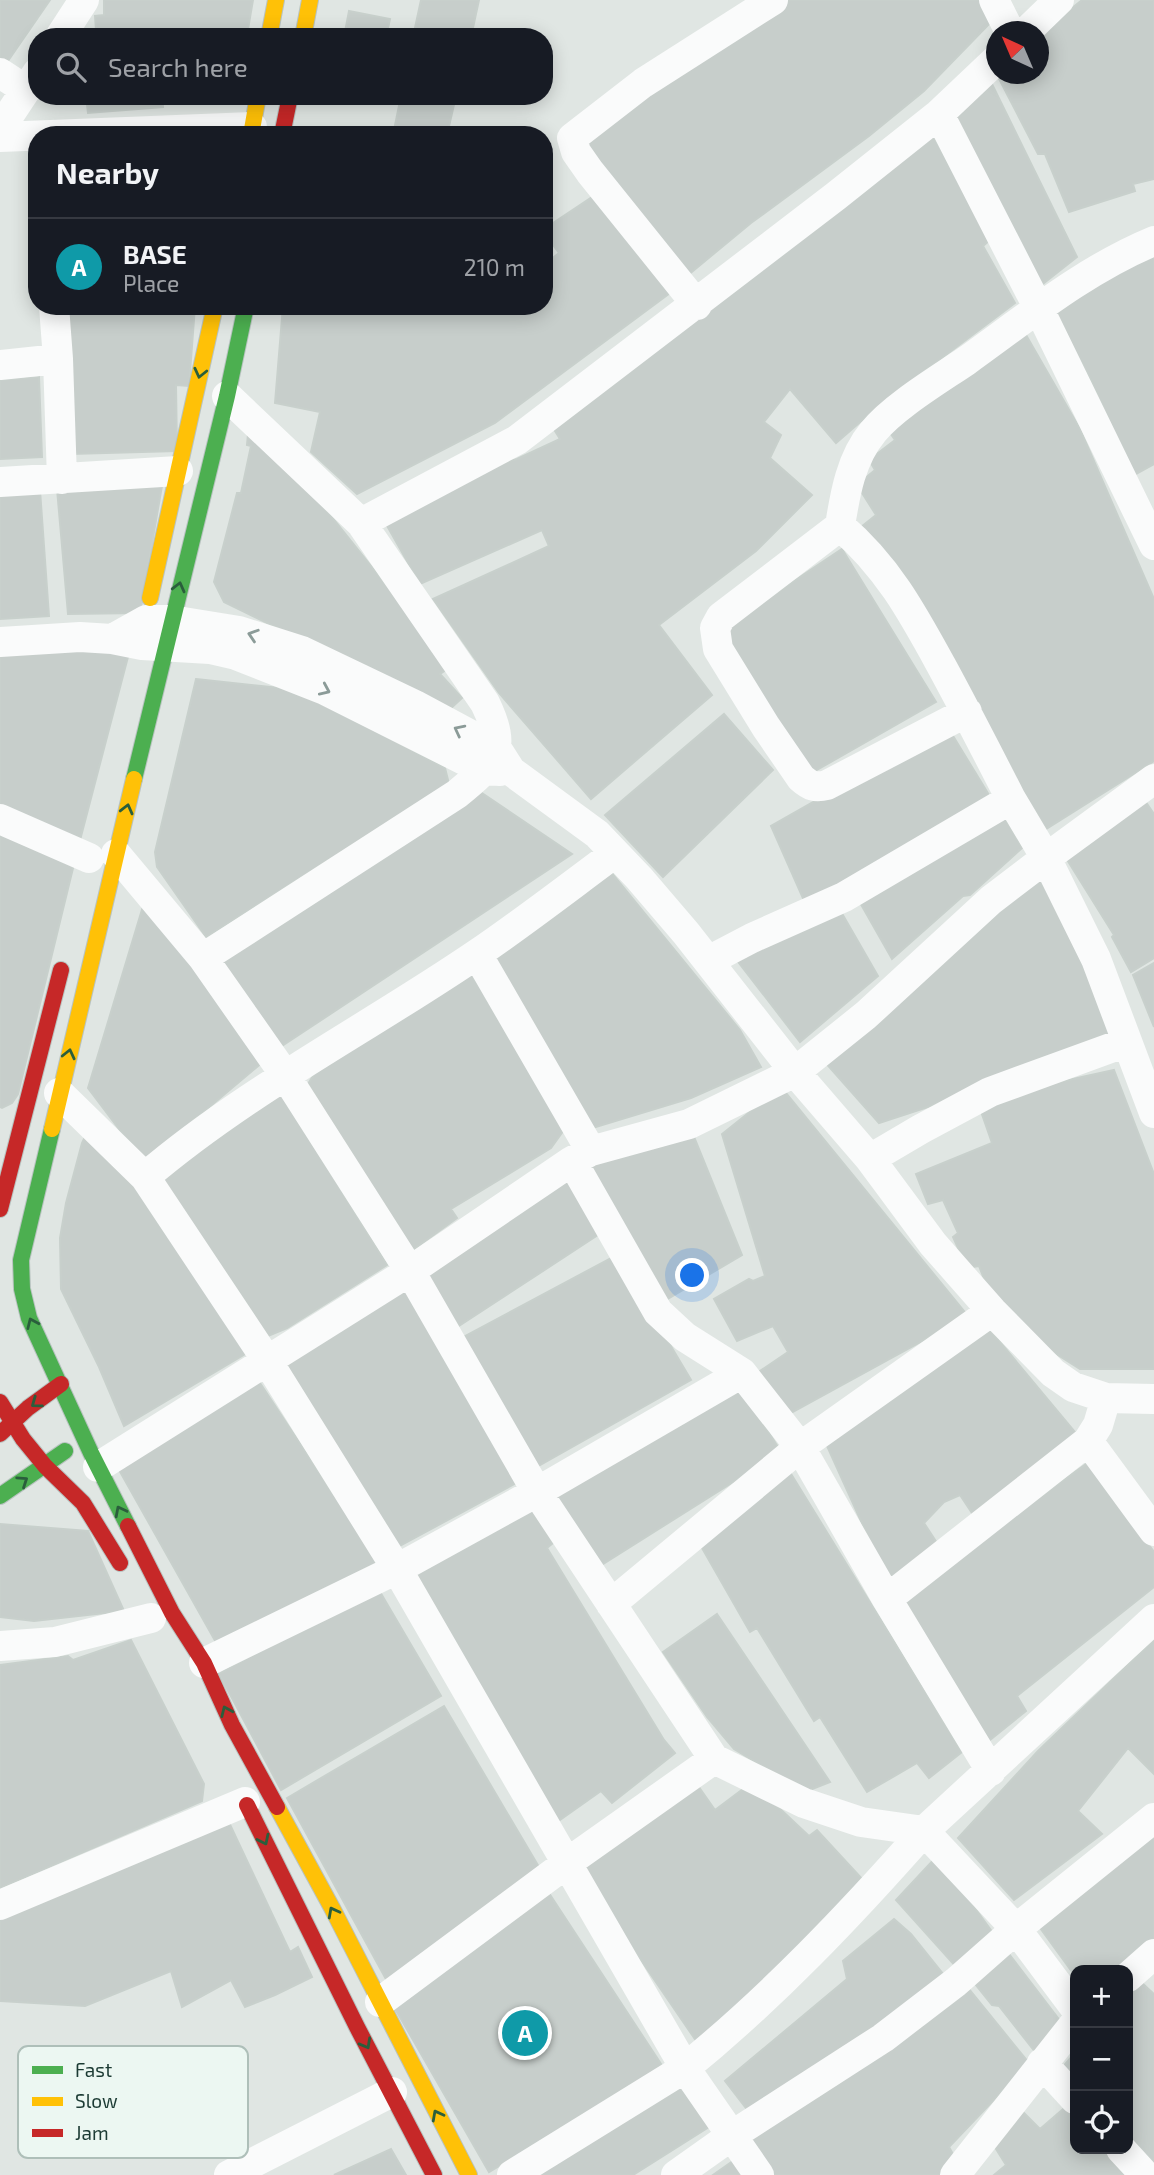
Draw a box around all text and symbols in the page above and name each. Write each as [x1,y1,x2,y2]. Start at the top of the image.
north arrow [986,21,1049,84]
search box [28,28,553,105]
icon: search [52,48,90,86]
text: Search here [108,51,248,82]
text: Nearby [56,154,159,190]
text: BASE [123,238,187,269]
text: A [71,253,87,281]
text: 210 m [464,253,525,281]
text: Place [123,269,179,297]
one-way arrow [194,367,208,379]
one-way arrow [171,581,185,593]
one-way arrow [247,629,260,643]
one-way arrow [317,682,330,696]
one-way arrow [454,724,466,738]
one-way arrow [119,803,133,815]
one-way arrow [61,1048,75,1060]
your location [675,1258,709,1292]
one-way arrow [26,1318,40,1330]
one-way arrow [31,1394,44,1407]
one-way arrow [15,1477,28,1489]
one-way arrow [115,1505,129,1518]
one-way arrow [220,1706,234,1719]
one-way arrow [256,1833,270,1845]
one-way arrow [328,1907,342,1919]
map controls [1070,1965,1133,2154]
button: + [1070,1965,1133,2028]
pin: A [502,2007,548,2059]
button: − [1070,2028,1133,2091]
one-way arrow [358,2037,371,2049]
legend [18,2046,248,2158]
text: Fast [75,2058,112,2081]
text: Slow [75,2089,118,2112]
button: locate [1070,2091,1133,2154]
one-way arrow [432,2109,445,2122]
text: Jam [75,2121,109,2144]

